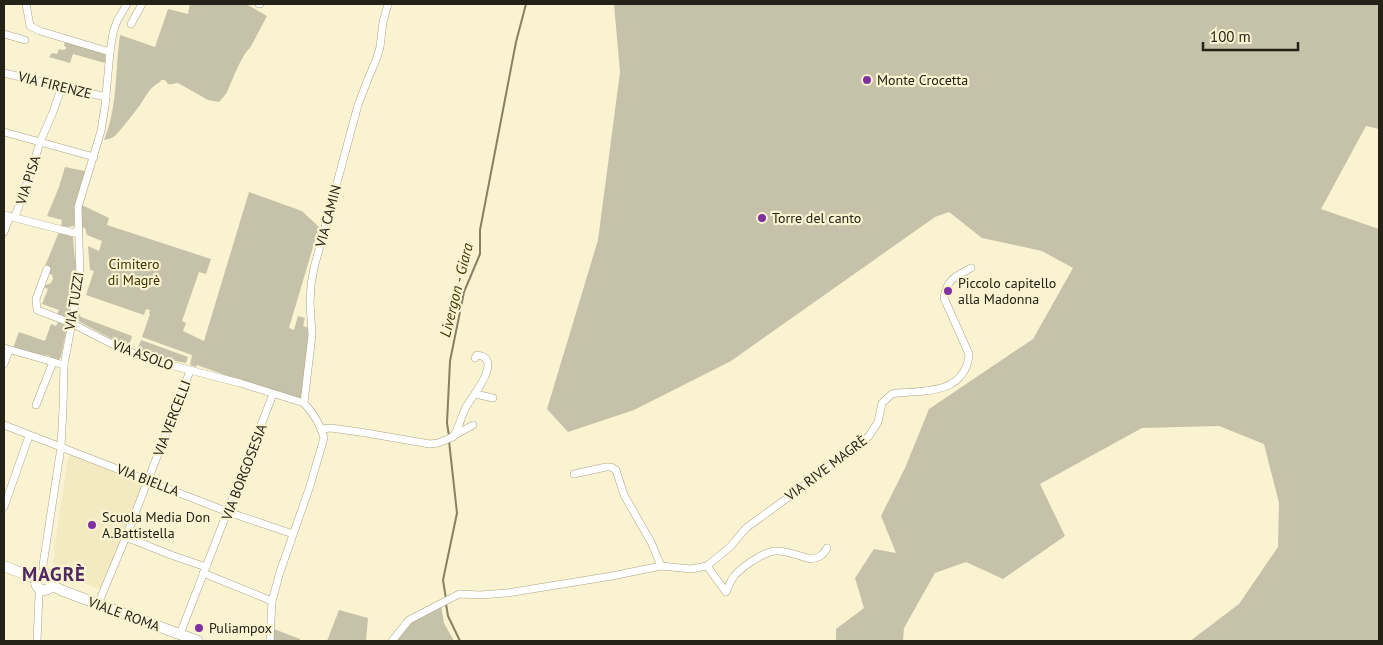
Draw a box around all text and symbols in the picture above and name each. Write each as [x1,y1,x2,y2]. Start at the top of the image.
scale bar [1203,20,1298,52]
text: 100 m [1210,27,1251,46]
street label: VIA FIRENZE [15,67,94,103]
place label: Monte Crocetta [877,71,968,89]
marker: Monte Crocetta [861,74,873,86]
street label: VIA PISA [11,152,45,208]
street label: VIA CAMIN [311,183,345,250]
place label: Torre del canto [772,209,861,227]
marker: Torre del canto [756,212,768,224]
water label: Livergon - Giara [435,240,477,339]
park label: Cimitero di Magrè [108,255,160,289]
street label: VIA TUZZI [60,271,87,332]
place label: Piccolo capitello alla Madonna [958,274,1056,308]
marker: Piccolo capitello alla Madonna [942,285,954,297]
street label: VIA ASOLO [109,335,176,374]
street label: VIA VERCELLI [149,377,195,460]
street label: VIA BORGOSESIA [217,421,271,524]
street label: VIA RIVE MAGRÈ [781,431,871,505]
street label: VIA BIELLA [113,459,183,500]
place label: Scuola Media Don A.Battistella [102,508,210,542]
marker: Scuola Media Don A.Battistella [86,519,98,531]
district label: MAGRÈ [22,562,86,586]
street label: VIALE ROMA [85,592,163,636]
place label: Puliampox [209,619,272,637]
marker: Puliampox [193,622,205,634]

